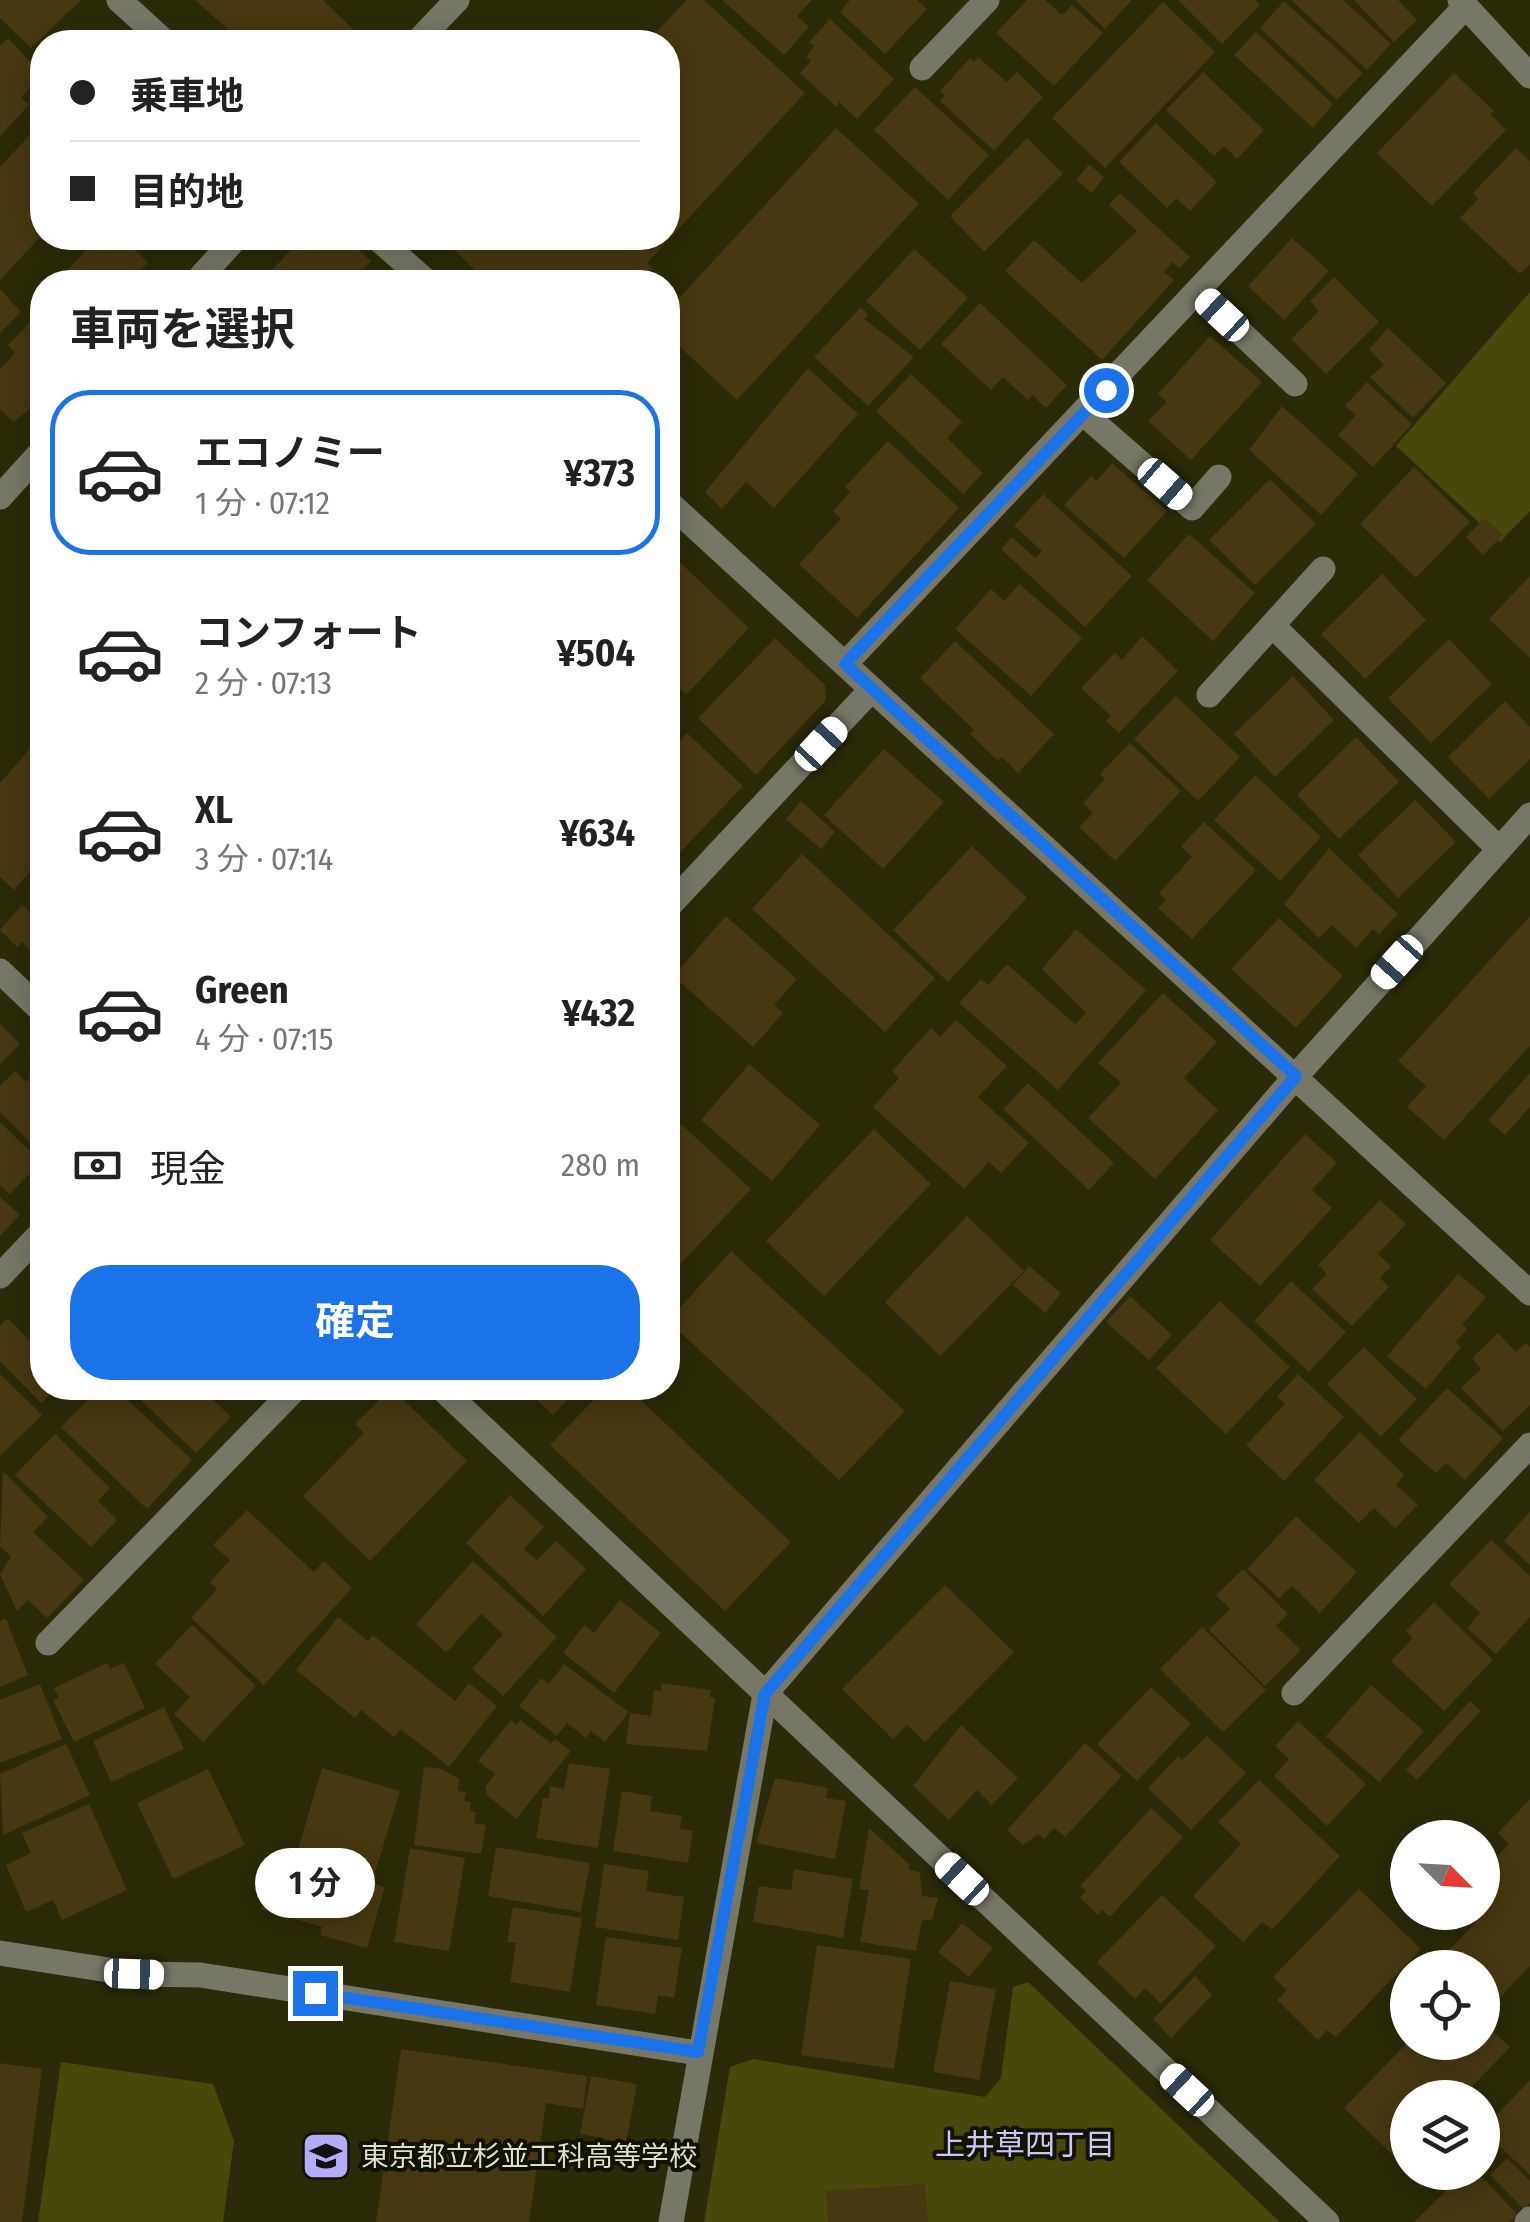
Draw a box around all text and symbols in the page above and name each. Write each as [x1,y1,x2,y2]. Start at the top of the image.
text: 乗車地 [130,73,244,119]
text: 目的地 [130,169,244,215]
car [1190,284,1254,346]
text: 車両を選択 [70,303,295,357]
route start [1084,368,1129,413]
icon: car [75,428,165,518]
text: エコノミー [195,430,385,476]
text: ¥373 [564,450,635,496]
car [1133,453,1197,515]
text: 1 分 · 07:12 [195,484,330,522]
icon: car [75,608,165,698]
text: コンフォート [195,610,422,656]
text: ¥504 [557,630,635,676]
text: 2 分 · 07:13 [195,664,332,702]
car [790,712,852,776]
text: XL [195,787,233,833]
icon: car [75,788,165,878]
text: ¥634 [559,810,635,856]
text: 3 分 · 07:14 [195,840,333,878]
car [1366,930,1428,994]
text: Green [195,967,289,1013]
icon: car [75,968,165,1058]
text: ¥432 [562,990,635,1036]
text: 4 分 · 07:15 [195,1020,334,1058]
icon: cash [70,1138,125,1193]
text: 現金 [150,1146,226,1192]
text: 280 m [561,1146,640,1184]
button: 確定 [70,1265,640,1380]
north arrow [1390,1820,1500,1930]
map controls [1390,1820,1500,2190]
callout: 1 分 [255,1848,375,1918]
car [930,1848,994,1910]
text: 1 分 [289,1864,341,1902]
button: locate [1390,1950,1500,2060]
car [103,1958,165,1990]
route end [293,1971,338,2016]
car [1155,2059,1219,2121]
button: layers [1390,2080,1500,2190]
district label: 上井草四丁目 [935,2127,1115,2163]
school or university icon: 東京都立杉並工科高等学校 [300,2130,352,2182]
place label: 東京都立杉並工科高等学校 [361,2140,697,2173]

